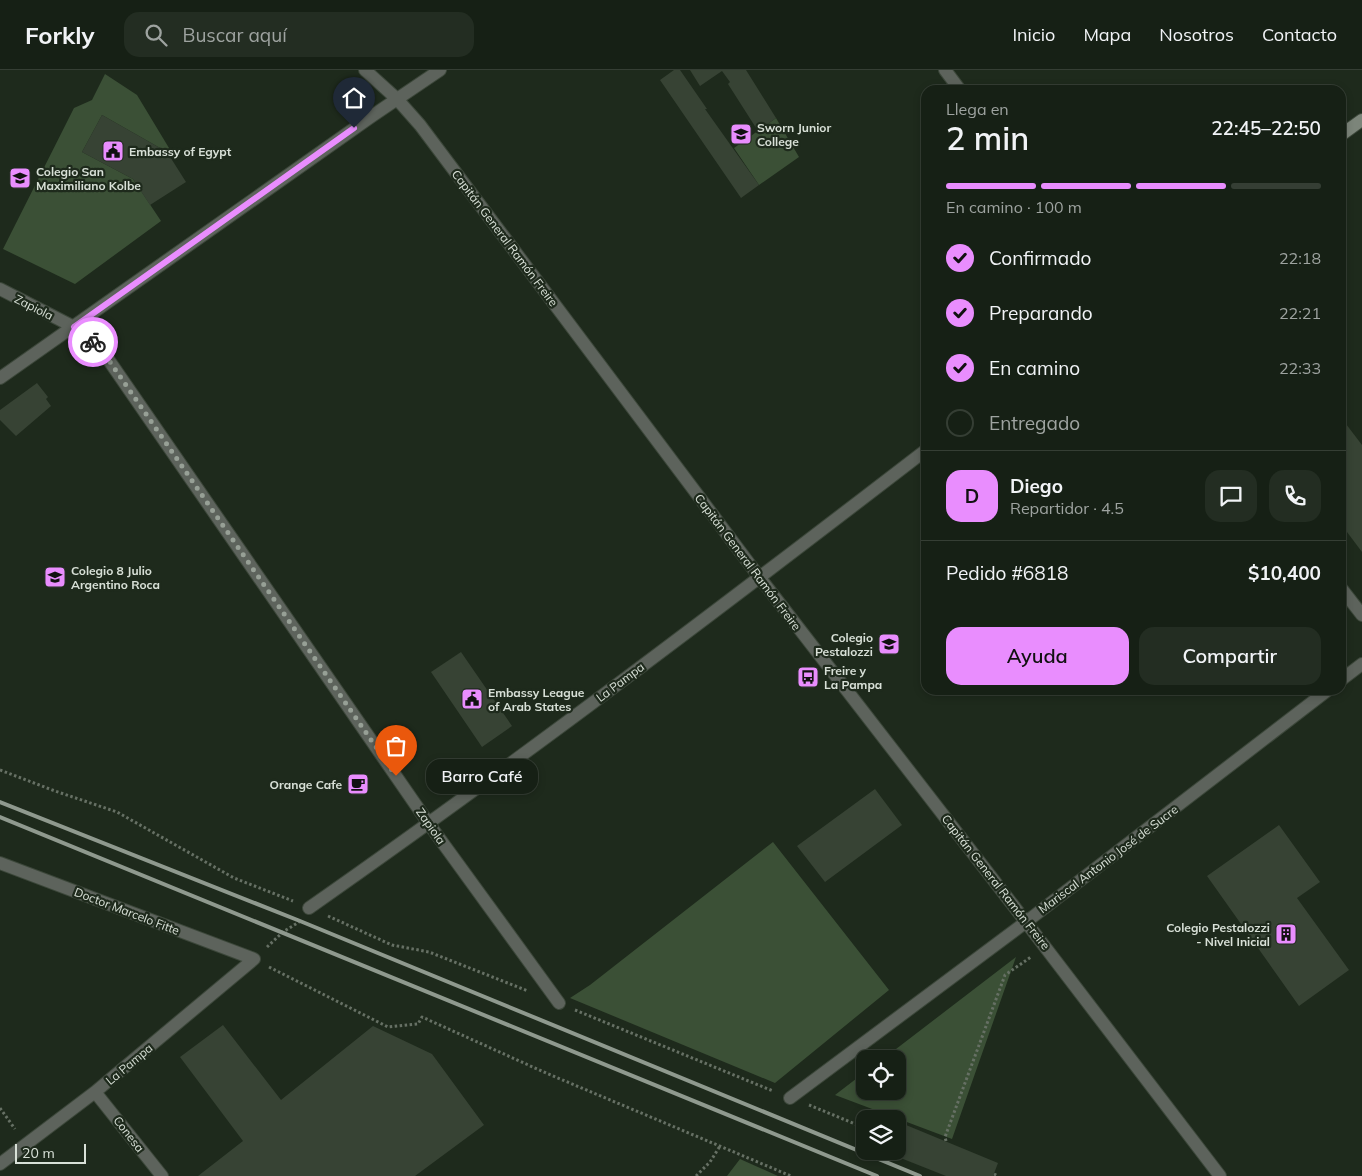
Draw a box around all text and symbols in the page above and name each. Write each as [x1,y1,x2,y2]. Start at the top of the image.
search box [124,12,474,57]
text: Forkly [25,20,94,50]
icon: search [142,21,170,49]
text: Buscar aquí [182,23,287,47]
text: Inicio [1012,23,1055,46]
text: Mapa [1083,23,1131,46]
text: Nosotros [1159,23,1234,46]
text: Contacto [1262,23,1337,46]
pin [333,77,375,128]
icon: home [340,84,368,112]
text: Llega en [946,99,1009,119]
text: 22:45–22:50 [1211,116,1321,140]
text: 2 min [946,118,1029,158]
place label: Sworn Junior College [757,120,831,149]
school or university icon: Sworn Junior College [729,122,753,146]
public building icon: Embassy of Egypt [101,139,125,163]
place label: Embassy of Egypt [129,144,232,159]
place label: Colegio San Maximiliano Kolbe [36,164,141,193]
school or university icon: Colegio San Maximiliano Kolbe [8,166,32,190]
street label: Capitán General Ramón Freire [449,167,561,309]
text: En camino · 100 m [946,197,1082,217]
icon: check [946,244,974,272]
text: Confirmado [989,246,1091,270]
text: 22:18 [1279,248,1321,268]
street label: Zapiola [12,291,56,323]
icon: check [946,299,974,327]
text: Preparando [989,301,1093,325]
text: 22:21 [1279,303,1321,323]
courier [68,317,118,367]
icon: bike [79,328,107,356]
icon: check [946,354,974,382]
text: En camino [989,356,1080,380]
text: 22:33 [1279,358,1321,378]
text: Entregado [989,411,1080,435]
button: chat [1205,470,1257,522]
button: phone [1269,470,1321,522]
text: Diego [1010,474,1063,498]
text: D [965,484,979,508]
street label: Capitán General Ramón Freire [692,491,804,633]
text: Repartidor · 4.5 [1010,498,1124,518]
text: Pedido #6818 [946,561,1068,585]
text: $10,400 [1248,561,1321,585]
place label: Colegio 8 Julio Argentino Roca [71,563,160,592]
school or university icon: Colegio 8 Julio Argentino Roca [43,565,67,589]
button: Ayuda [946,627,1129,685]
button: Compartir [1139,627,1321,685]
place label: Colegio Pestalozzi [815,630,873,659]
school or university icon: Colegio Pestalozzi [877,632,901,656]
street label: La Pampa [593,659,647,705]
place label: Freire y La Pampa [824,663,882,692]
bus stop icon: Freire y La Pampa [796,665,820,689]
place label: Embassy League of Arab States [488,685,585,714]
public building icon: Embassy League of Arab States [460,687,484,711]
pin [375,725,417,776]
icon: bag [382,732,410,760]
callout: Barro Café [426,758,538,794]
text: Barro Café [442,766,522,786]
cafe icon: Orange Cafe [346,772,370,796]
place label: Orange Cafe [270,777,342,792]
street label: Mariscal Antonio José de Sucre [1035,802,1181,916]
street label: Zapiola [413,805,449,847]
street label: Capitán General Ramón Freire [939,811,1053,953]
street label: Doctor Marcelo Fitte [72,884,182,938]
place label: Colegio Pestalozzi - Nivel Inicial [1166,920,1270,949]
building icon: Colegio Pestalozzi - Nivel Inicial [1274,922,1298,946]
street label: La Pampa [103,1040,155,1088]
map controls [856,1050,906,1160]
button: locate [856,1050,906,1100]
button: layers [856,1110,906,1160]
street label: Conesa [110,1113,148,1155]
scale bar [15,1141,86,1164]
text: 20 m [22,1144,55,1162]

